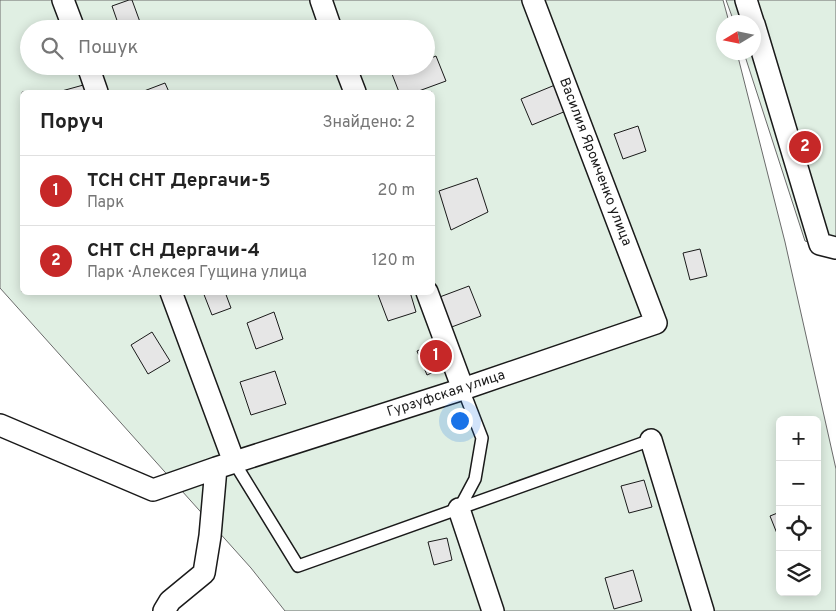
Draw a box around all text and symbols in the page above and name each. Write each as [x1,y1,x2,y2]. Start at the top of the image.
north arrow [716,15,761,60]
search box [20,20,435,75]
icon: search [38,34,66,62]
text: Пошук [78,36,138,60]
street label: Василия Яромченко улица [555,75,635,249]
text: Поруч [40,109,104,136]
text: Знайдено: 2 [322,113,415,133]
pin: 2 [789,128,821,166]
text: ТСН СНТ Дергачи-5 [87,169,271,193]
text: 1 [53,181,59,201]
text: 20 m [378,181,415,201]
text: Парк [87,193,124,213]
text: СНТ СН Дергачи-4 [87,239,260,263]
text: 2 [51,251,61,271]
text: 120 m [372,251,415,271]
text: Парк · Алексея Гущина улица [87,263,307,283]
pin: 1 [420,337,452,375]
street label: Гурзуфская улица [385,367,507,421]
your location [447,408,473,434]
map controls [776,416,821,596]
button: + [776,416,821,461]
button: − [776,461,821,506]
button: locate [776,506,821,551]
button: layers [776,551,821,596]

